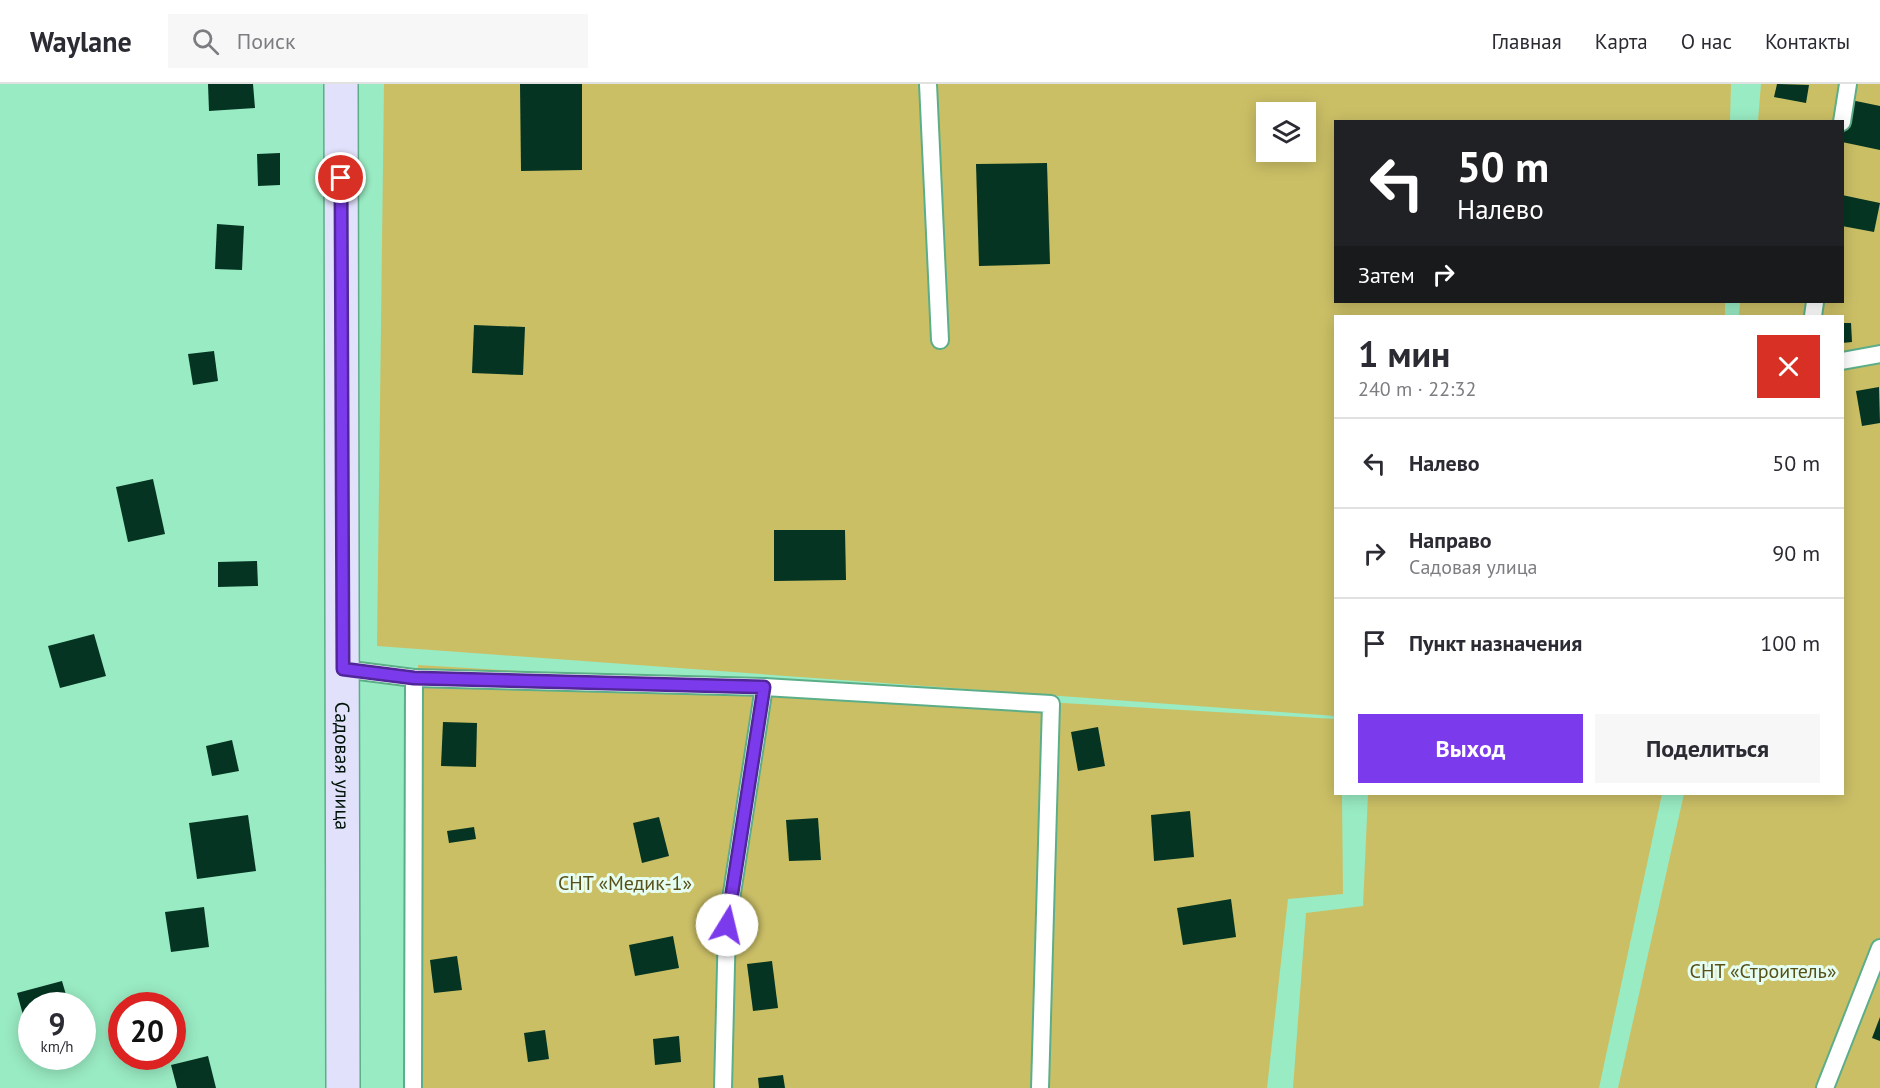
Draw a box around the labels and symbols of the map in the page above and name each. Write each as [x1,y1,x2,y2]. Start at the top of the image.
pin [315,152,366,203]
street label: Садовая улица [329,702,355,830]
park label: СНТ «Медик-1» [558,870,692,896]
position arrow [695,893,759,957]
park label: СНТ «Строитель» [1690,958,1836,984]
speed limit sign: 20 [108,992,186,1070]

